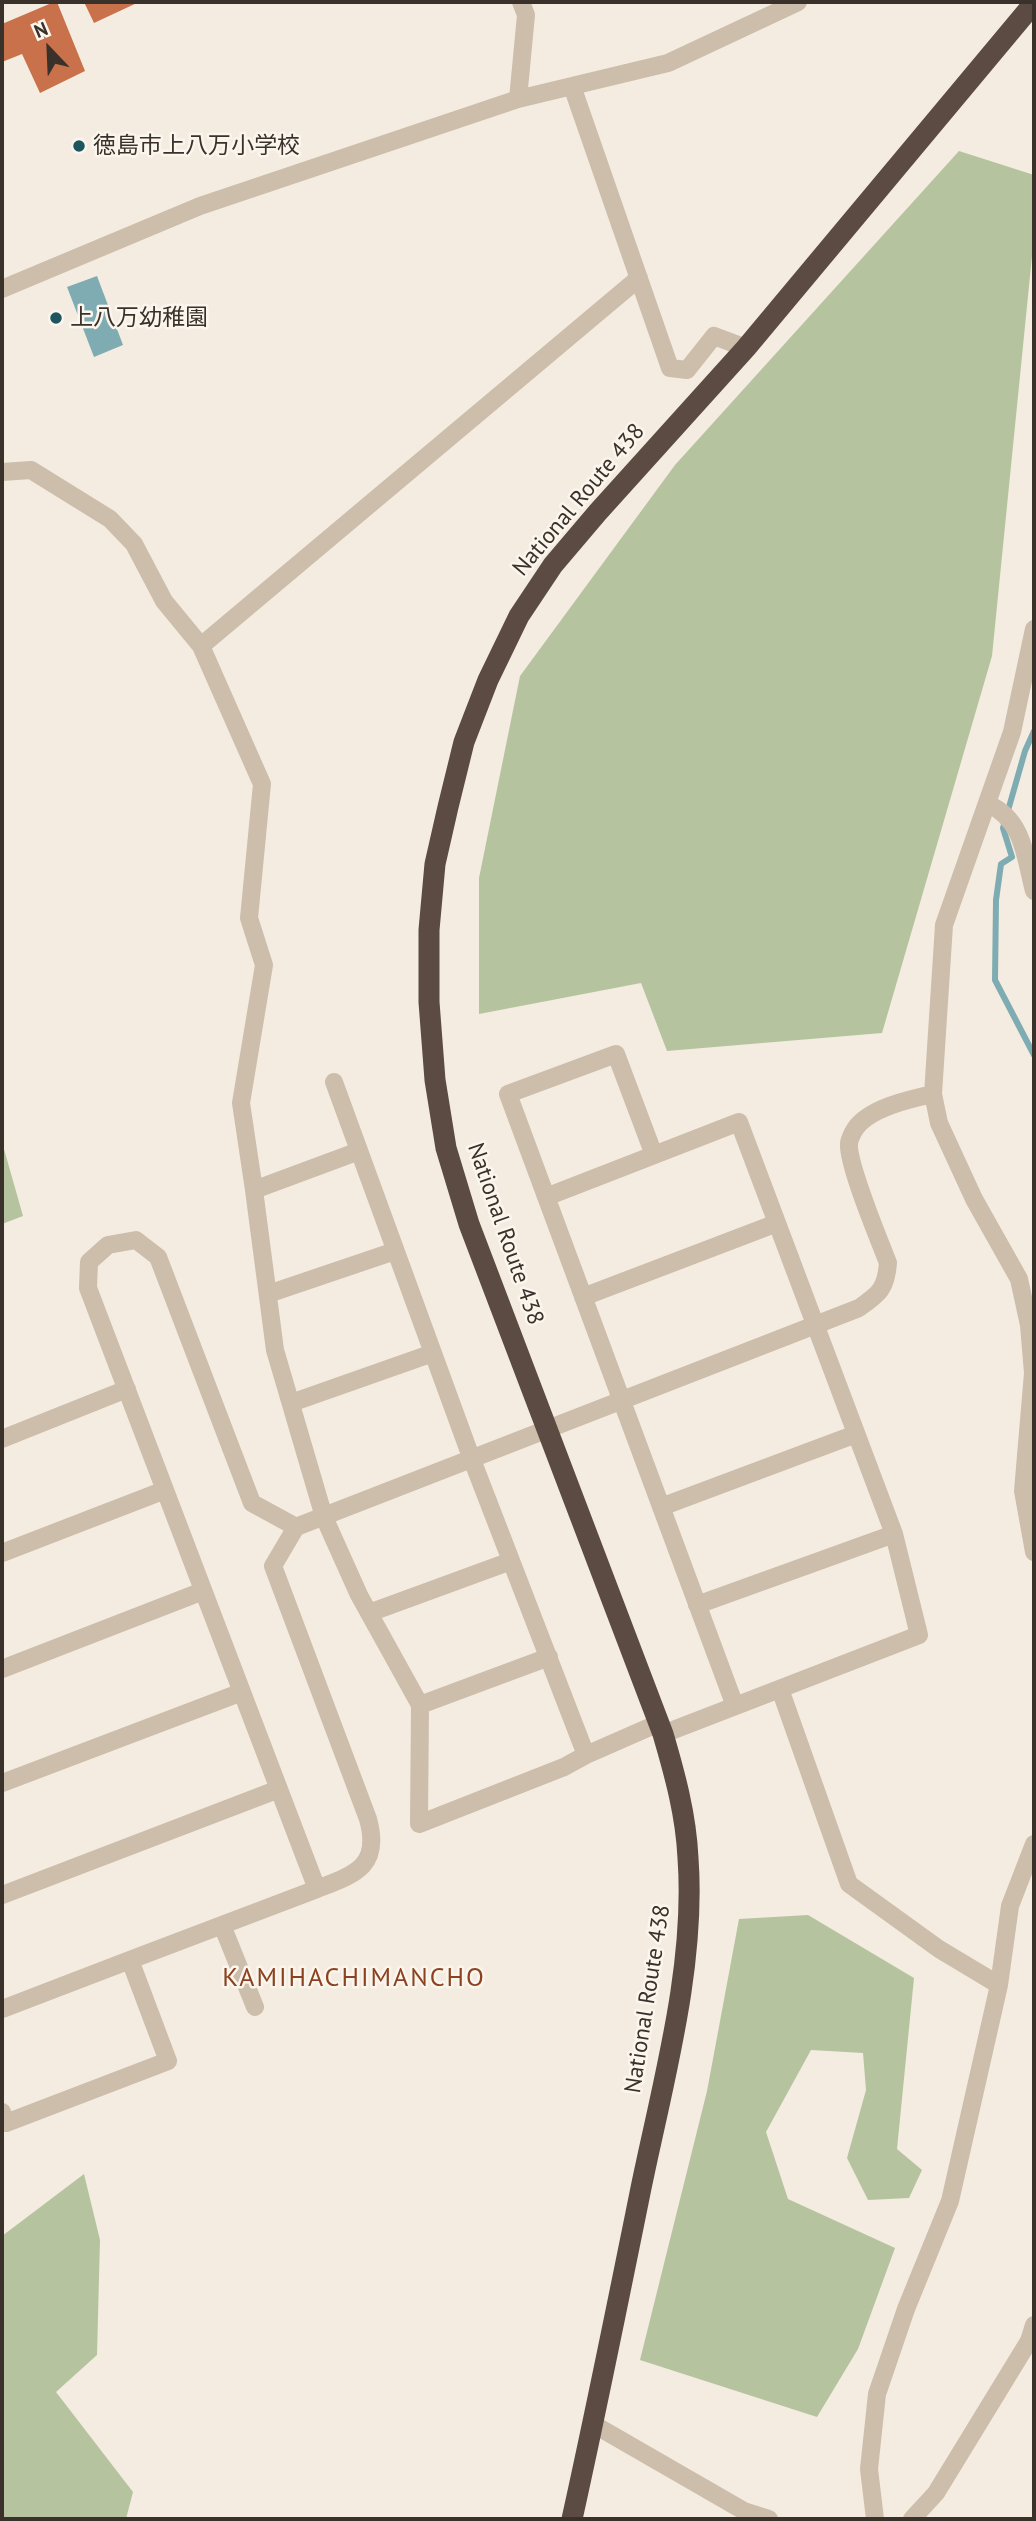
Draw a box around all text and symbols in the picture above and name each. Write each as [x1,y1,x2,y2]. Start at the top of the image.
north arrow [14,14,84,84]
text: N [30,16,51,43]
place label: 徳島市上八万小学校 [93,132,300,160]
marker: 徳島市上八万小学校 [71,138,87,154]
place label: 上八万幼稚園 [70,304,208,332]
marker: 上八万幼稚園 [48,310,64,326]
street label: National Route 438 [507,418,651,582]
street label: National Route 438 [461,1140,549,1328]
street label: National Route 438 [619,1903,677,2095]
district label: KAMIHACHIMANCHO [224,1963,484,1995]

